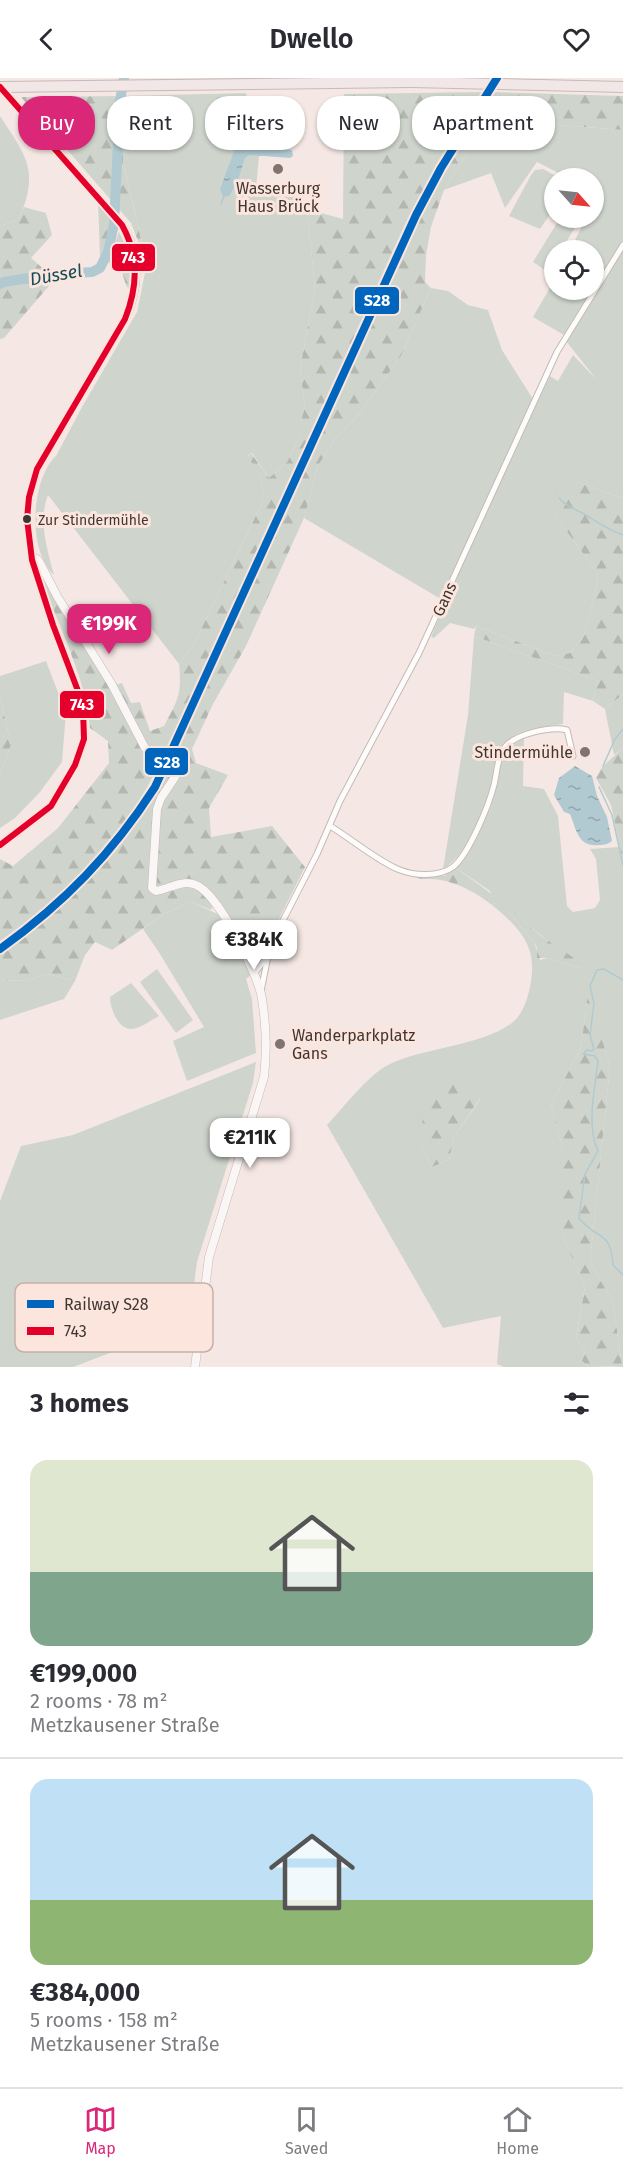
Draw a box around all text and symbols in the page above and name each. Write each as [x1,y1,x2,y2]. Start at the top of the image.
icon: back [30,23,63,56]
text: Dwello [269,23,354,55]
icon: heart [560,23,593,56]
chip: Buy [18,96,95,150]
chip: Rent [107,96,193,150]
chip: Filters [205,96,305,150]
chip: New [317,96,400,150]
chip: Apartment [412,96,555,150]
marker: Wasserburg Haus Brück [271,162,285,176]
north arrow [544,168,604,228]
map controls [544,168,604,300]
place label: Wasserburg Haus Brück [236,179,321,216]
button: locate [544,240,604,300]
line badge: 743 [111,243,156,272]
text: 743 [121,248,145,267]
water label: Düssel [28,260,84,290]
line badge: S28 [354,286,400,315]
text: S28 [364,291,390,310]
place label: Zur Stindermühle [38,512,149,529]
marker: Zur Stindermühle [21,513,33,525]
street label: Gans [428,579,461,619]
pin: €199K [67,604,151,655]
text: €199K [81,611,137,635]
line badge: 743 [59,690,105,719]
text: 743 [70,695,94,714]
place label: Stindermühle [474,743,573,762]
marker: Stindermühle [578,745,592,759]
line badge: S28 [144,747,189,776]
text: S28 [154,753,180,772]
pin: €384K [212,920,296,971]
text: €384K [225,927,283,951]
place label: Wanderparkplatz Gans [292,1026,415,1063]
marker: Wanderparkplatz Gans [273,1037,287,1051]
pin: €211K [208,1118,292,1169]
text: €211K [224,1125,276,1149]
legend [15,1283,213,1352]
text: Railway S28 [64,1295,149,1314]
text: 743 [64,1322,87,1341]
icon: filters [560,1387,593,1420]
text: 3 homes [30,1388,129,1419]
icon: home [258,1499,366,1607]
text: €199,000 [30,1658,137,1689]
text: 2 rooms · 78 m² [30,1689,167,1713]
text: Metzkausener Straße [30,1713,220,1737]
icon: home [258,1818,366,1926]
text: €384,000 [30,1977,140,2008]
text: 5 rooms · 158 m² [30,2008,178,2032]
text: Metzkausener Straße [30,2032,220,2056]
tab: Map [84,2103,117,2158]
tab: Saved [285,2103,328,2158]
tab: Home [496,2103,539,2158]

